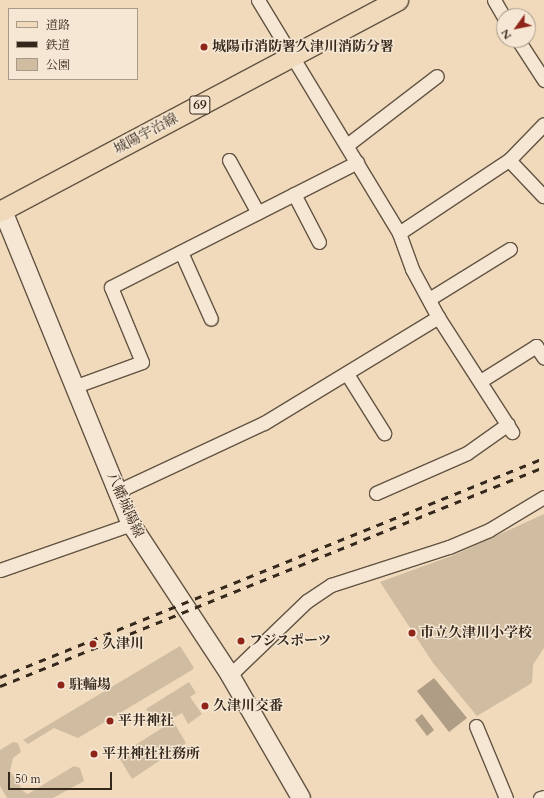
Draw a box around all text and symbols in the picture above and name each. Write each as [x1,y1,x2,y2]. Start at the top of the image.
legend [8,8,138,80]
north arrow [496,8,536,48]
text: 道路 [46,17,70,33]
text: N [497,26,515,42]
text: 鉄道 [46,37,70,53]
place label: 城陽市消防署久津川消防分署 [212,39,394,55]
marker: 城陽市消防署久津川消防分署 [199,42,209,52]
text: 公園 [46,57,70,73]
road number: 69 [189,94,211,116]
street label: 城陽宇治線 [111,110,181,158]
street label: 八幡城陽線 [103,470,147,540]
place label: 市立久津川小学校 [420,625,532,641]
marker: 市立久津川小学校 [407,628,417,638]
place label: フジスポーツ [249,633,333,649]
place label: 久津川 [102,636,144,652]
marker: フジスポーツ [236,636,246,646]
marker: 久津川 [87,638,99,650]
place label: 駐輪場 [69,677,111,693]
marker: 駐輪場 [56,680,66,690]
place label: 久津川交番 [213,698,283,714]
marker: 久津川交番 [200,701,210,711]
place label: 平井神社 [118,713,174,729]
marker: 平井神社 [105,716,115,726]
place label: 平井神社社務所 [102,746,200,762]
marker: 平井神社社務所 [89,749,99,759]
scale bar [10,764,114,790]
text: 50 m [15,771,41,787]

